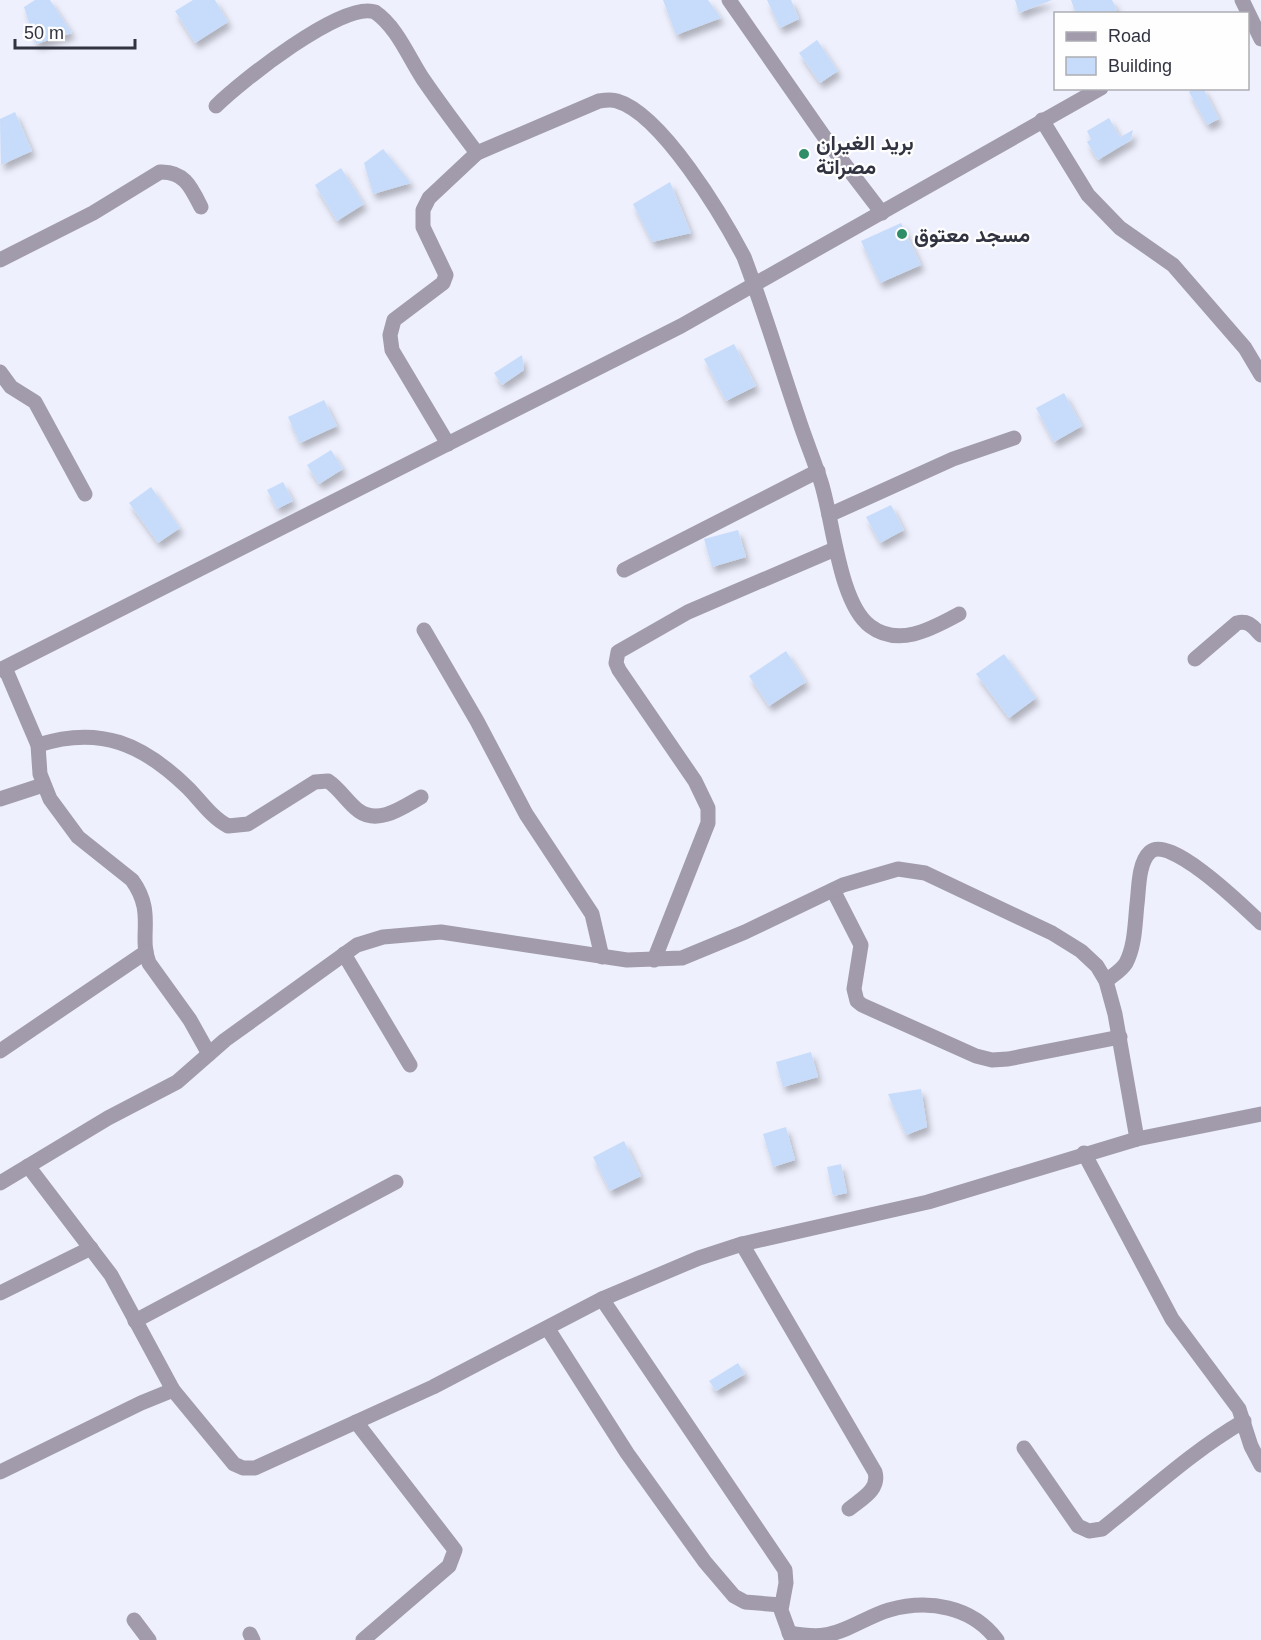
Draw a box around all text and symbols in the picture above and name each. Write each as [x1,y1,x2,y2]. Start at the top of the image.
scale bar [15,12,135,50]
legend [1054,12,1249,90]
text: 50 m [24,23,64,43]
text: Road [1108,26,1151,46]
text: Building [1108,56,1172,76]
place label: بريد الغيران مصراتة [816,131,914,180]
marker: بريد الغيران مصراتة [797,147,811,161]
place label: مسجد معتوق [914,223,1030,248]
marker: مسجد معتوق [895,227,909,241]

